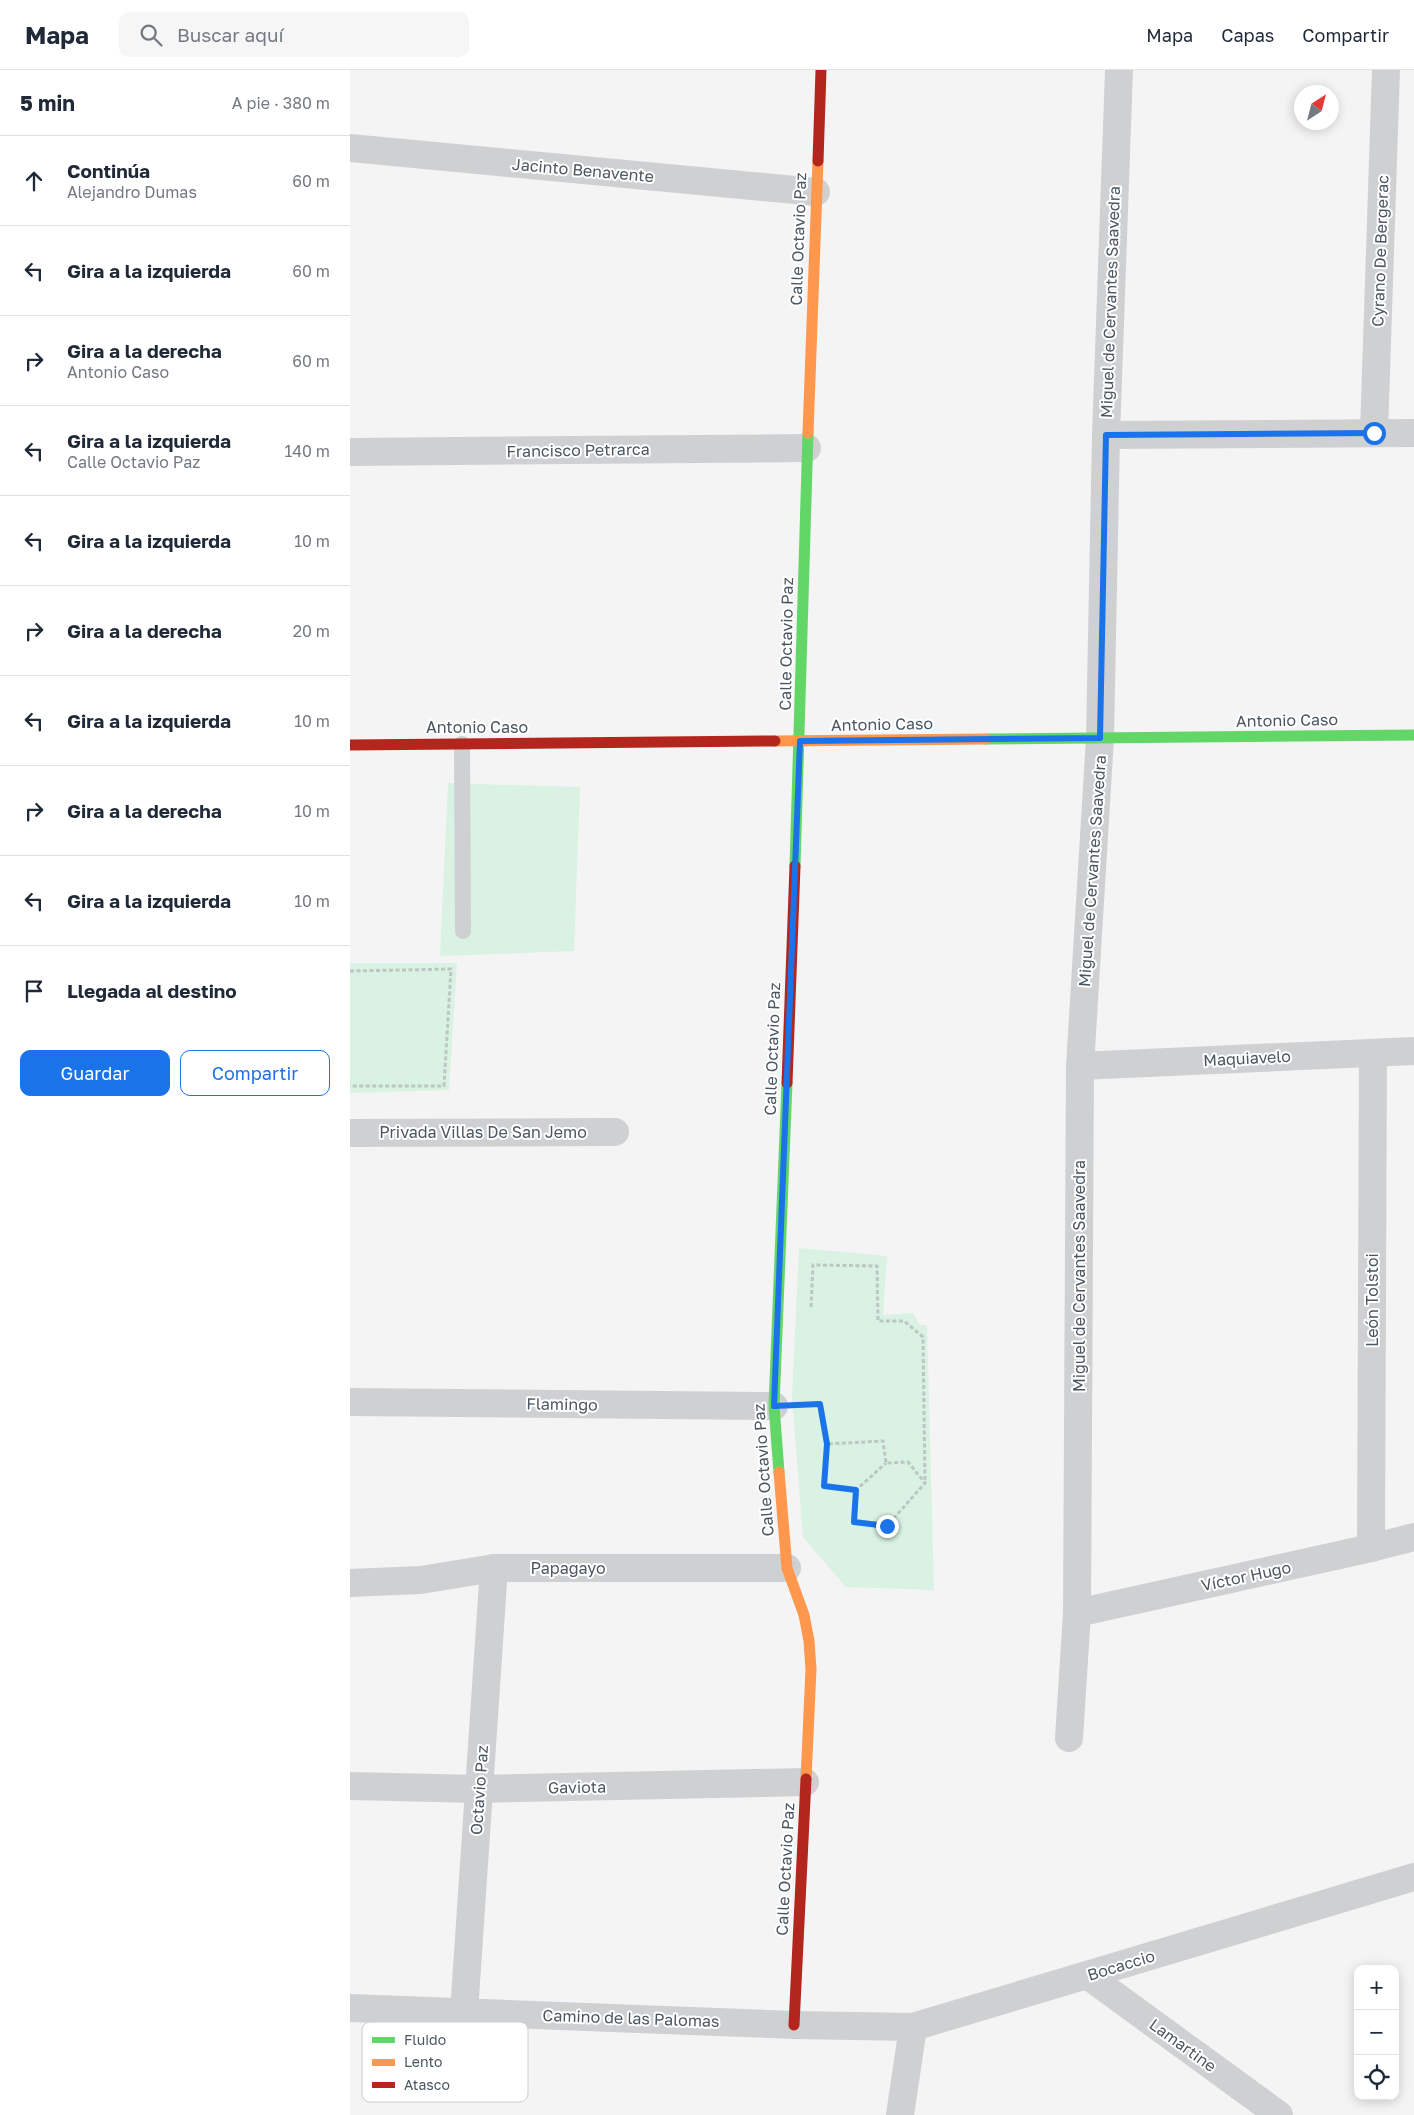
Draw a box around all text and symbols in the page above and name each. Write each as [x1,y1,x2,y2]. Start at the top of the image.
search box [119,12,469,57]
text: Mapa [25,20,89,49]
icon: search [137,21,165,49]
text: Buscar aquí [177,23,284,46]
text: Mapa [1146,24,1193,46]
text: Capas [1221,24,1274,46]
text: Compartir [1302,24,1389,46]
north arrow [1294,85,1339,130]
text: 5 min [20,90,75,116]
text: A pie · 380 m [232,93,330,113]
street label: Jacinto Benavente [511,154,655,186]
text: Continúa [67,159,150,182]
icon: ahead [20,167,48,195]
text: 60 m [292,171,330,191]
street label: Calle Octavio Paz [786,172,810,306]
street label: Cyrano De Bergerac [1367,174,1393,327]
text: Alejandro Dumas [67,182,197,202]
street label: Miguel de Cervantes Saavedra [1096,186,1124,418]
icon: left [20,257,48,285]
text: Gira a la izquierda [67,259,231,282]
text: 60 m [292,261,330,281]
text: Gira a la derecha [67,339,222,362]
icon: right [20,347,48,375]
text: 60 m [292,351,330,371]
text: Antonio Caso [67,362,169,382]
route start [1363,422,1386,445]
text: Gira a la izquierda [67,429,231,452]
icon: left [20,437,48,465]
street label: Francisco Petrarca [506,439,650,461]
text: 140 m [284,441,330,461]
text: Calle Octavio Paz [67,452,200,472]
icon: left [20,527,48,555]
text: Gira a la izquierda [67,529,231,552]
text: 10 m [294,531,330,551]
street label: Calle Octavio Paz [775,577,797,711]
icon: right [20,617,48,645]
text: Gira a la derecha [67,619,222,642]
text: 20 m [293,621,330,641]
icon: left [20,707,48,735]
text: Gira a la izquierda [67,709,231,732]
street label: Antonio Caso [1236,709,1338,731]
text: 10 m [294,711,330,731]
street label: Antonio Caso [831,713,933,735]
street label: Antonio Caso [426,717,528,737]
street label: Miguel de Cervantes Saavedra [1074,754,1110,988]
icon: right [20,797,48,825]
text: Gira a la derecha [67,799,222,822]
text: 10 m [294,801,330,821]
icon: left [20,887,48,915]
text: Gira a la izquierda [67,889,231,912]
text: 10 m [294,891,330,911]
icon: arrive [20,977,48,1005]
text: Llegada al destino [67,979,237,1002]
street label: Calle Octavio Paz [760,982,784,1116]
street label: Maquiavelo [1203,1046,1291,1070]
button: Guardar [20,1050,170,1096]
button: Compartir [180,1050,330,1096]
street label: Privada Villas De San Jemo [379,1122,587,1142]
street label: Miguel de Cervantes Saavedra [1069,1160,1089,1392]
street label: León Tolstoi [1362,1253,1382,1347]
street label: Flamingo [526,1393,598,1415]
street label: Calle Octavio Paz [748,1403,778,1537]
route end [876,1515,899,1538]
street label: Víctor Hugo [1199,1557,1293,1595]
street label: Papagayo [530,1558,606,1578]
street label: Octavio Paz [466,1744,492,1836]
street label: Gaviota [548,1776,606,1798]
street label: Calle Octavio Paz [772,1802,798,1936]
street label: Bocaccio [1085,1945,1157,1985]
map controls [1354,1965,1399,2100]
button: + [1354,1965,1399,2010]
street label: Camino de las Palomas [542,2005,720,2031]
button: − [1354,2010,1399,2055]
street label: Lamartine [1146,2014,1220,2076]
legend [362,2022,528,2102]
text: Fluido [404,2031,446,2048]
text: Lento [404,2053,442,2070]
button: locate [1354,2055,1399,2100]
text: Atasco [404,2076,450,2093]

